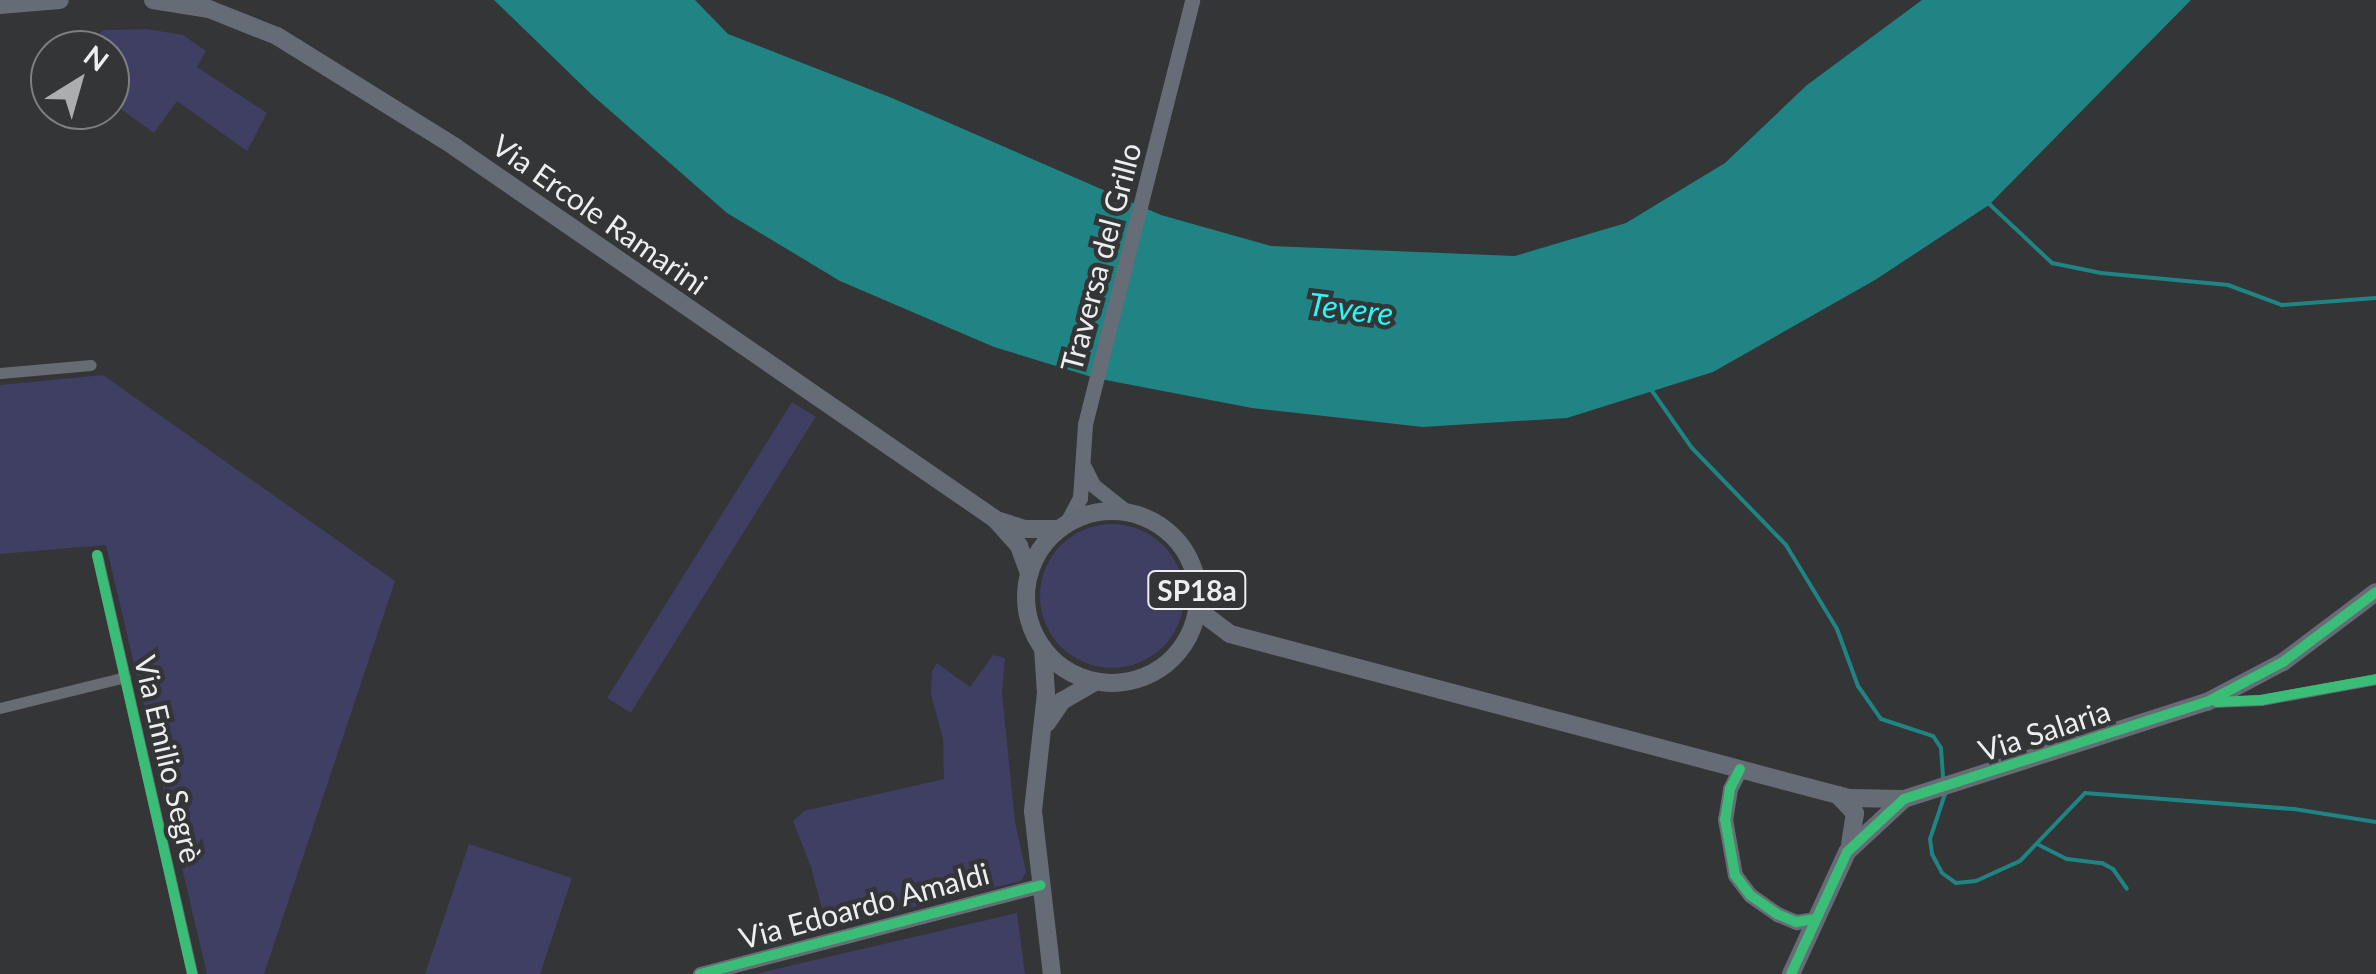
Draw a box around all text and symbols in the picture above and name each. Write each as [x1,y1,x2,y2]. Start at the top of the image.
north arrow [30,30,130,130]
text: N [78,38,116,78]
street label: Via Ercole Ramarini [486,126,714,302]
street label: Traversa del Grillo [1052,139,1148,375]
water label: Tevere [1307,285,1395,333]
road number: SP18a [1147,567,1247,613]
street label: Via Emilio Segrè [128,652,210,866]
street label: Via Salaria [1974,692,2114,768]
street label: Via Edoardo Amaldi [735,854,993,956]

